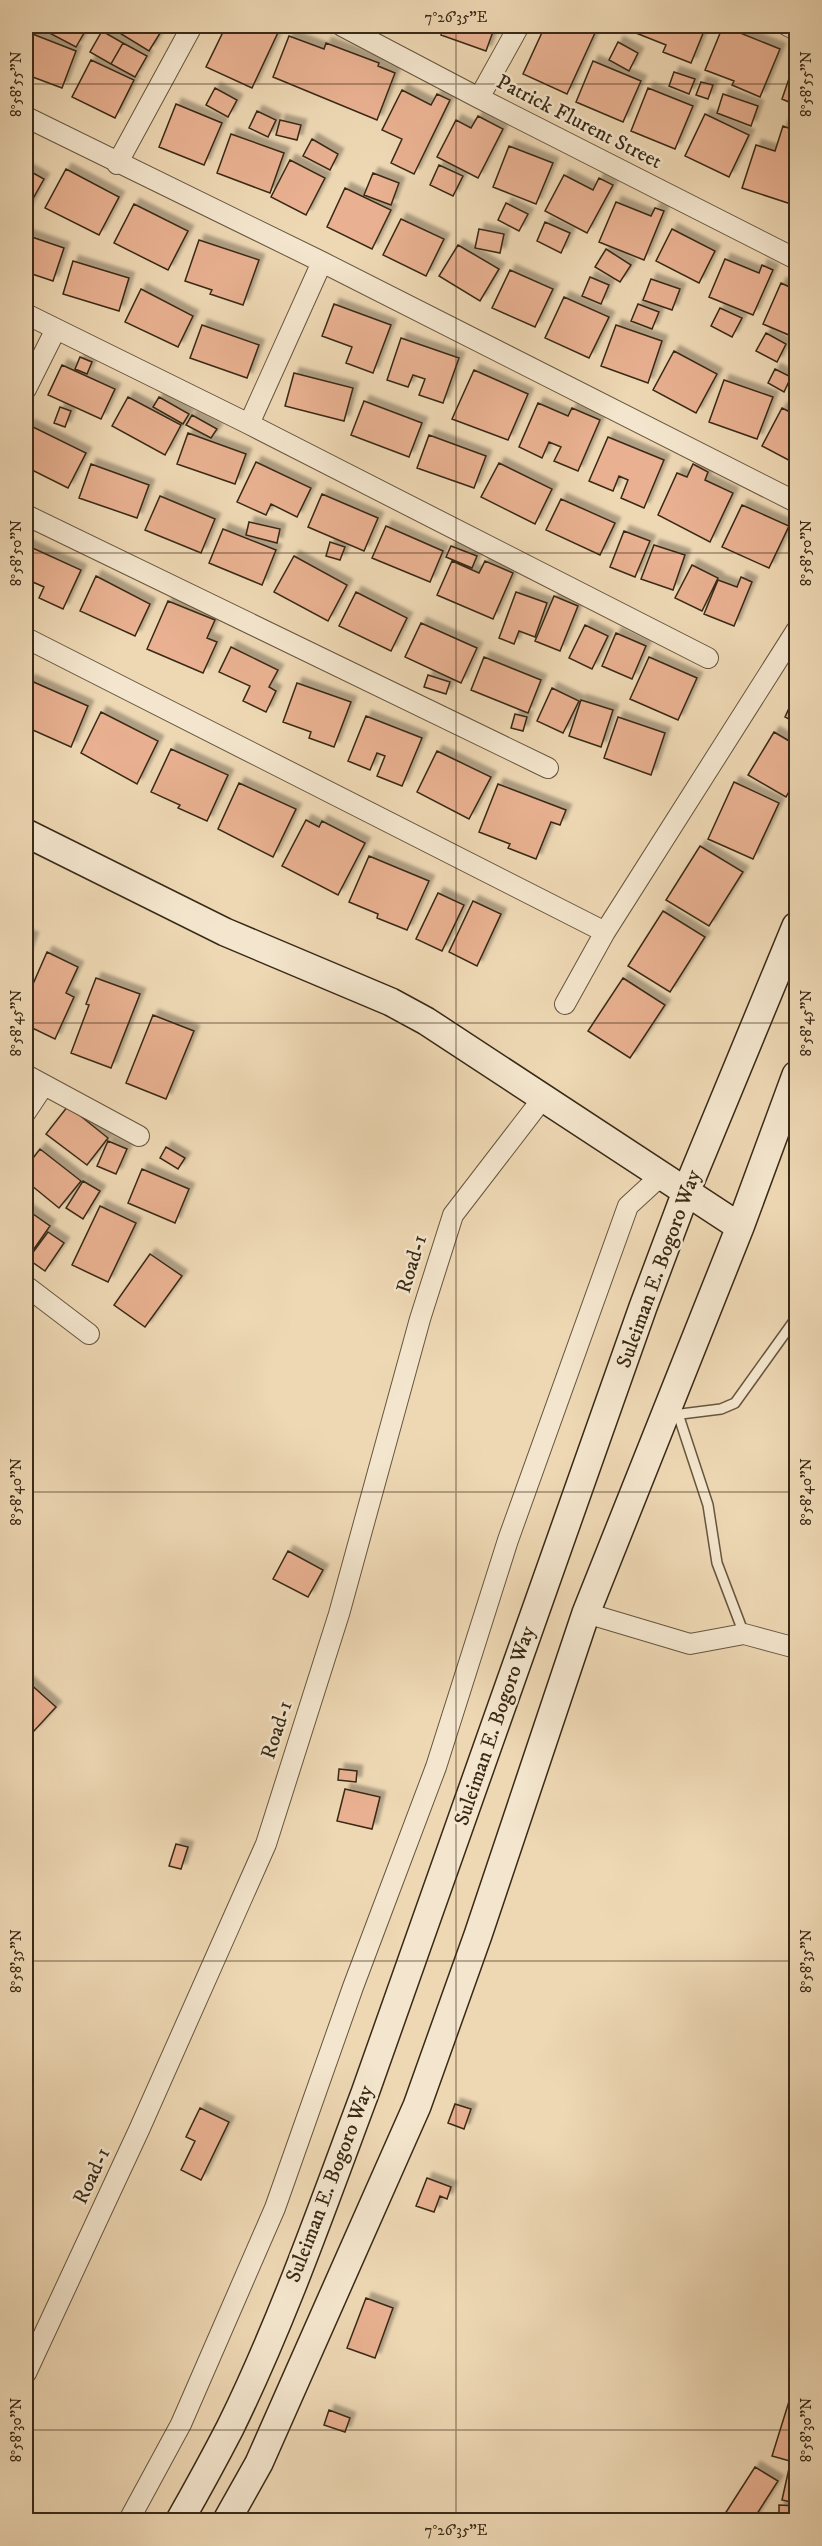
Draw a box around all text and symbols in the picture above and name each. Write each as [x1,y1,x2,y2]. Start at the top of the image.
text: 7°26'35"E [425,8,488,27]
text: 8°58'55"N [7,51,26,117]
text: 8°58'55"N [797,51,816,117]
street label: Patrick Flurent Street [492,69,666,175]
text: 8°58'50"N [7,520,26,586]
text: 8°58'50"N [797,520,816,586]
text: 8°58'45"N [7,990,26,1056]
text: 8°58'45"N [797,990,816,1056]
street label: Suleiman E. Bogoro Way [611,1165,707,1372]
street label: Road-1 [391,1232,433,1296]
text: 8°58'40"N [7,1458,26,1526]
text: 8°58'40"N [797,1458,816,1526]
street label: Suleiman E. Bogoro Way [449,1622,542,1829]
street label: Road-1 [255,1698,299,1762]
text: 8°58'35"N [7,1929,26,1993]
text: 8°58'35"N [797,1929,816,1993]
street label: Suleiman E. Bogoro Way [280,2081,380,2286]
street label: Road-1 [68,2143,116,2209]
text: 8°58'30"N [7,2398,26,2462]
text: 8°58'30"N [797,2398,816,2462]
text: 7°26'35"E [425,2521,488,2540]

